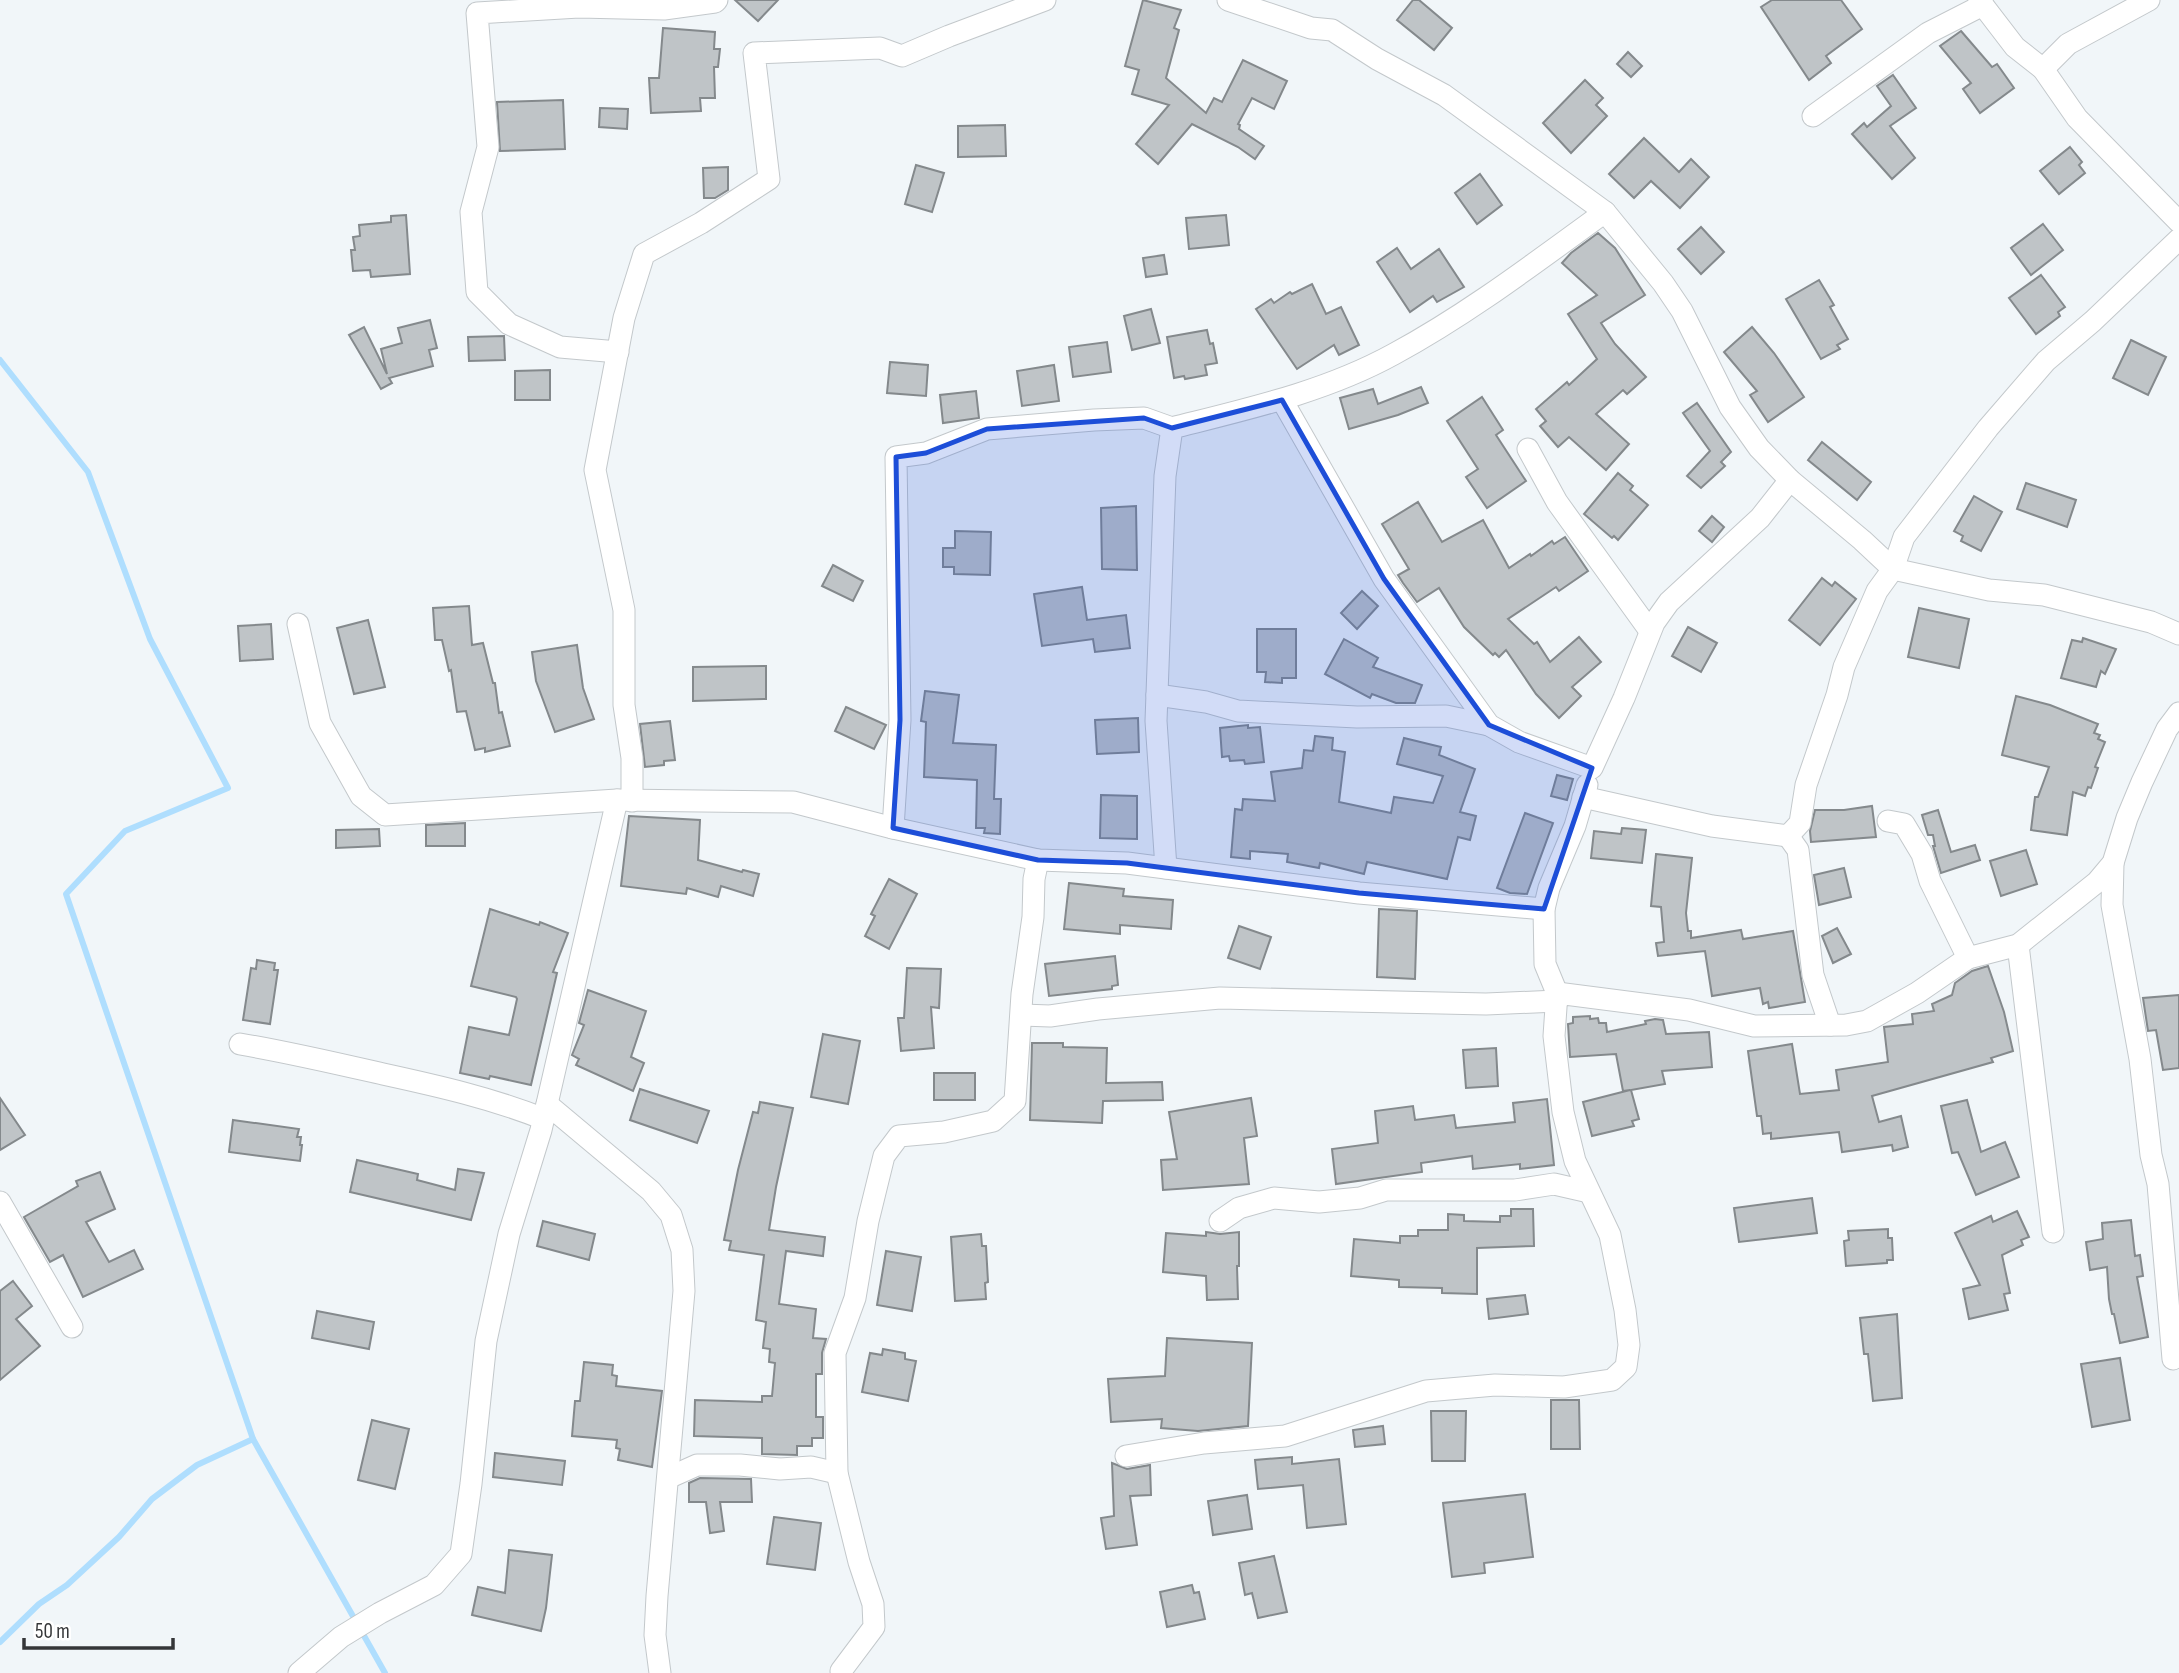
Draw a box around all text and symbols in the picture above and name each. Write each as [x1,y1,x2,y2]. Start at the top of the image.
scale bar [24,1606,173,1650]
text: 50 m [35,1619,70,1644]

